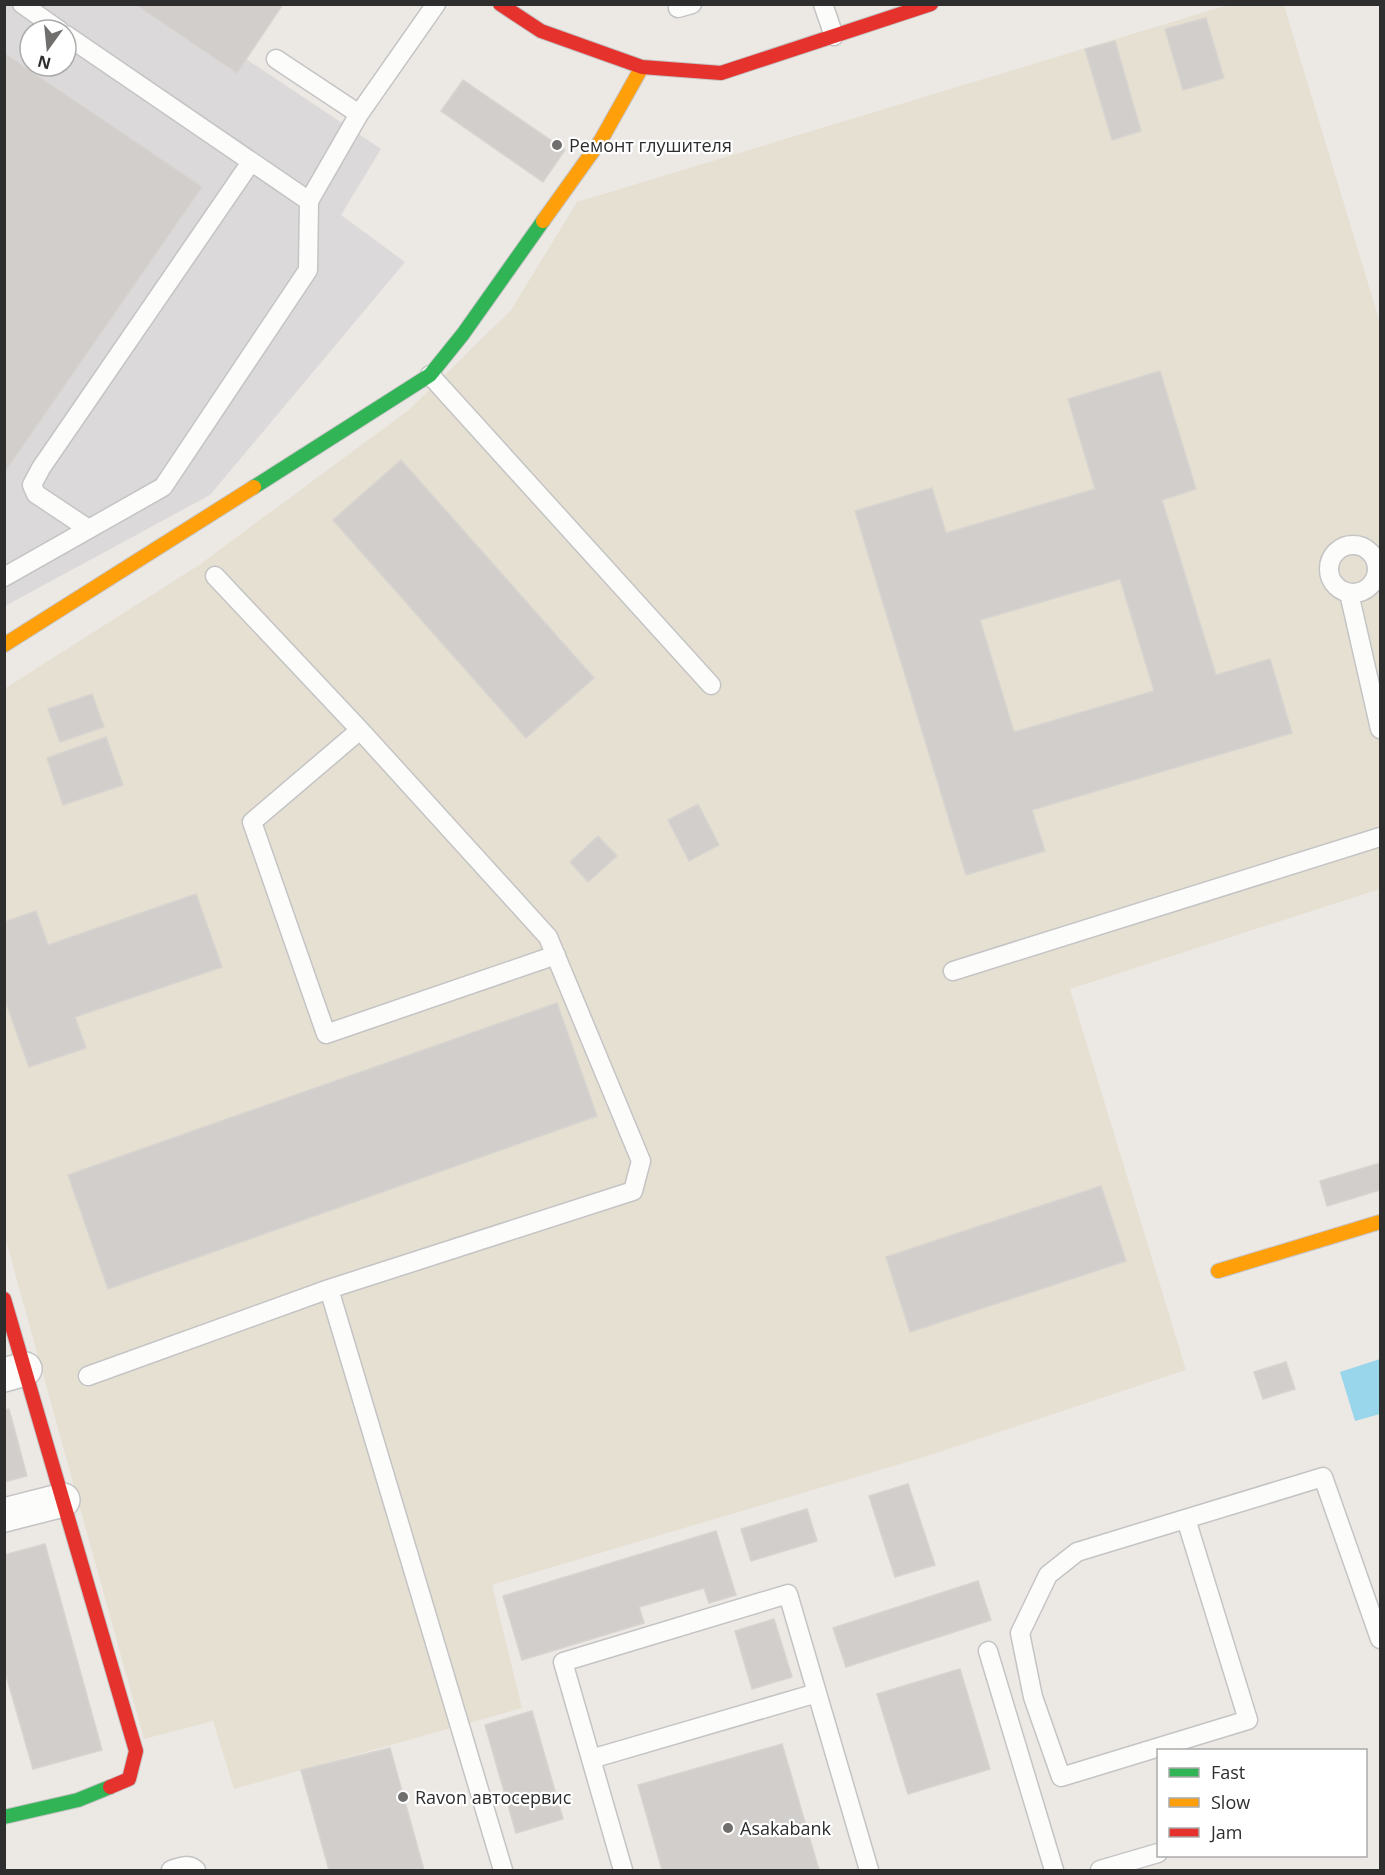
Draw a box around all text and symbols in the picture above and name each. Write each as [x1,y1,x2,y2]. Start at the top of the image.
north arrow [18,18,78,78]
text: N [35,50,53,75]
place label: Ремонт глушителя [569,133,732,157]
marker: Ремонт глушителя [550,138,564,152]
legend [1157,1749,1367,1857]
text: Fast [1211,1760,1245,1784]
place label: Ravon автосервис [415,1785,572,1809]
marker: Ravon автосервис [396,1790,410,1804]
text: Slow [1211,1790,1250,1814]
place label: Asakabank [740,1816,831,1840]
text: Jam [1209,1820,1243,1844]
marker: Asakabank [721,1821,735,1835]

